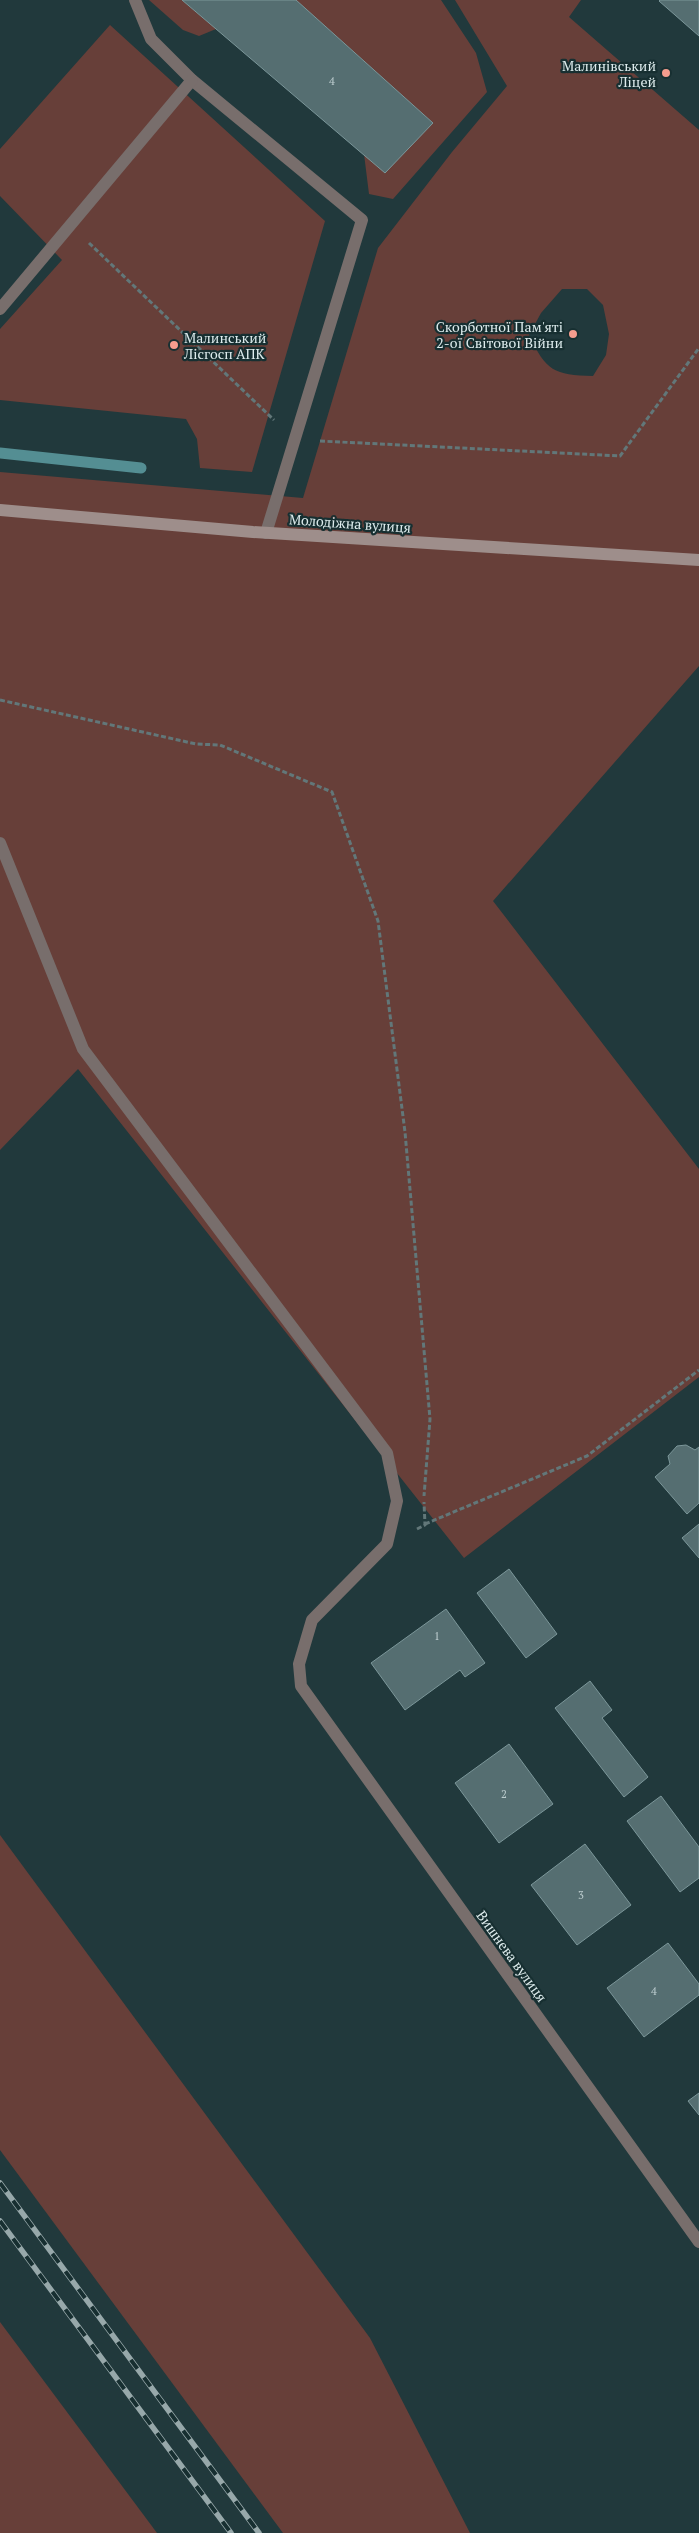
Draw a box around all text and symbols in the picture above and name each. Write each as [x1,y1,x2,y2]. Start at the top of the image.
place label: Малинівський Ліцей [562,56,656,91]
marker: Малинівський Ліцей [660,67,672,79]
house number: 4 [329,74,335,88]
place label: Скорботної Пам'яті 2-ої Світової Війни [436,317,563,352]
place label: Малинський Лісгосп АПК [183,328,267,363]
marker: Скорботної Пам'яті 2-ої Світової Війни [567,328,579,340]
marker: Малинський Лісгосп АПК [168,339,180,351]
street label: Молодіжна вулиця [288,509,412,537]
house number: 1 [434,1629,440,1643]
house number: 2 [501,1787,507,1801]
house number: 3 [578,1888,584,1902]
street label: Вишнева вулиця [472,1906,552,2006]
house number: 4 [651,1984,657,1998]

